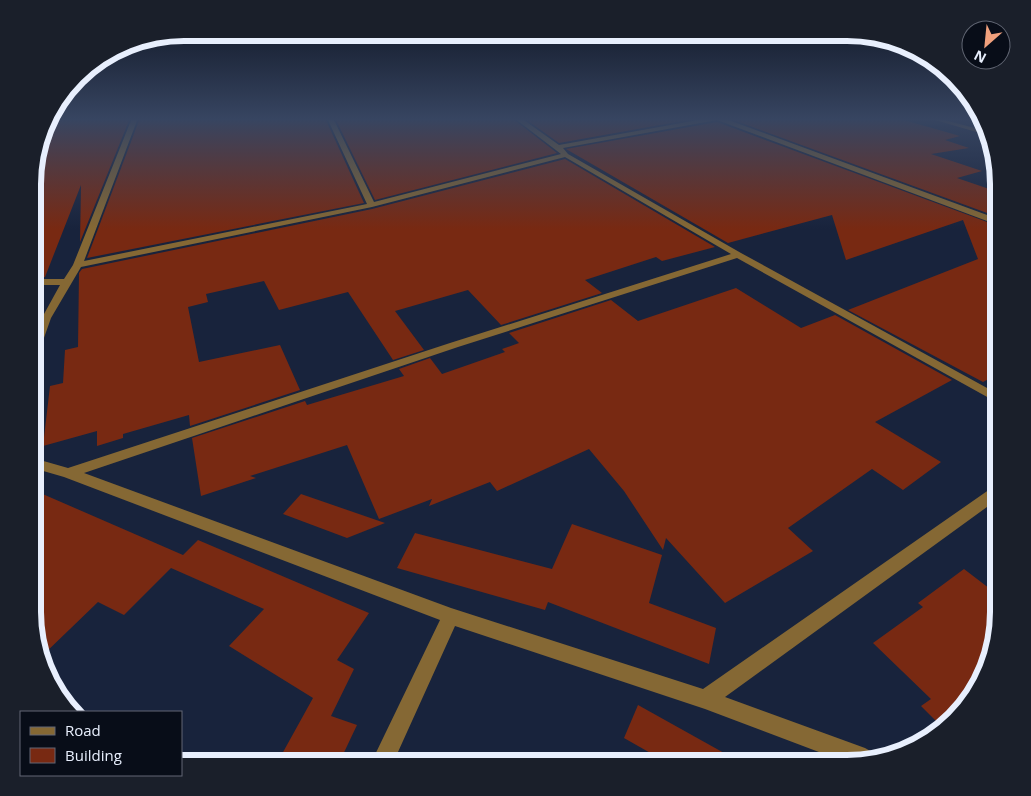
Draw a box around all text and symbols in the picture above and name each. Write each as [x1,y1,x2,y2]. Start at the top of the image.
north arrow [961,20,1011,70]
text: N [970,46,989,68]
legend [20,711,182,776]
text: Road [65,720,101,740]
text: Building [65,745,122,765]

